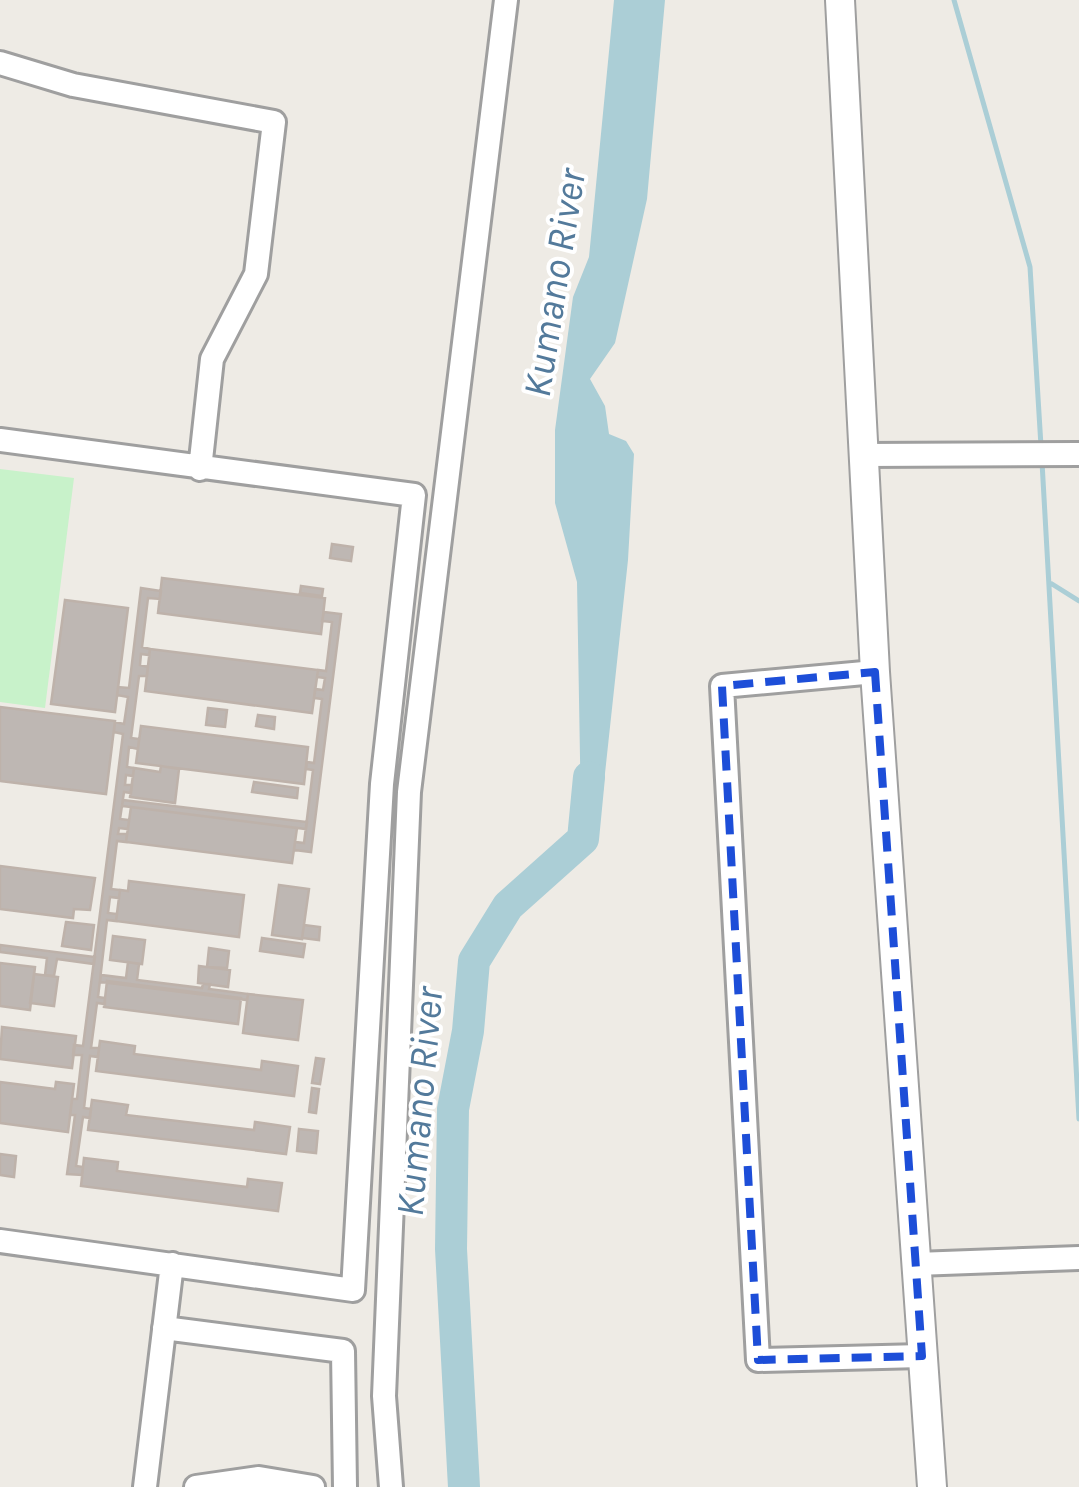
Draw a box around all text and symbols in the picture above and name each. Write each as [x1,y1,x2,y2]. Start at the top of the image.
water label: Kumano River [513,164,595,401]
water label: Kumano River [386,984,453,1219]

